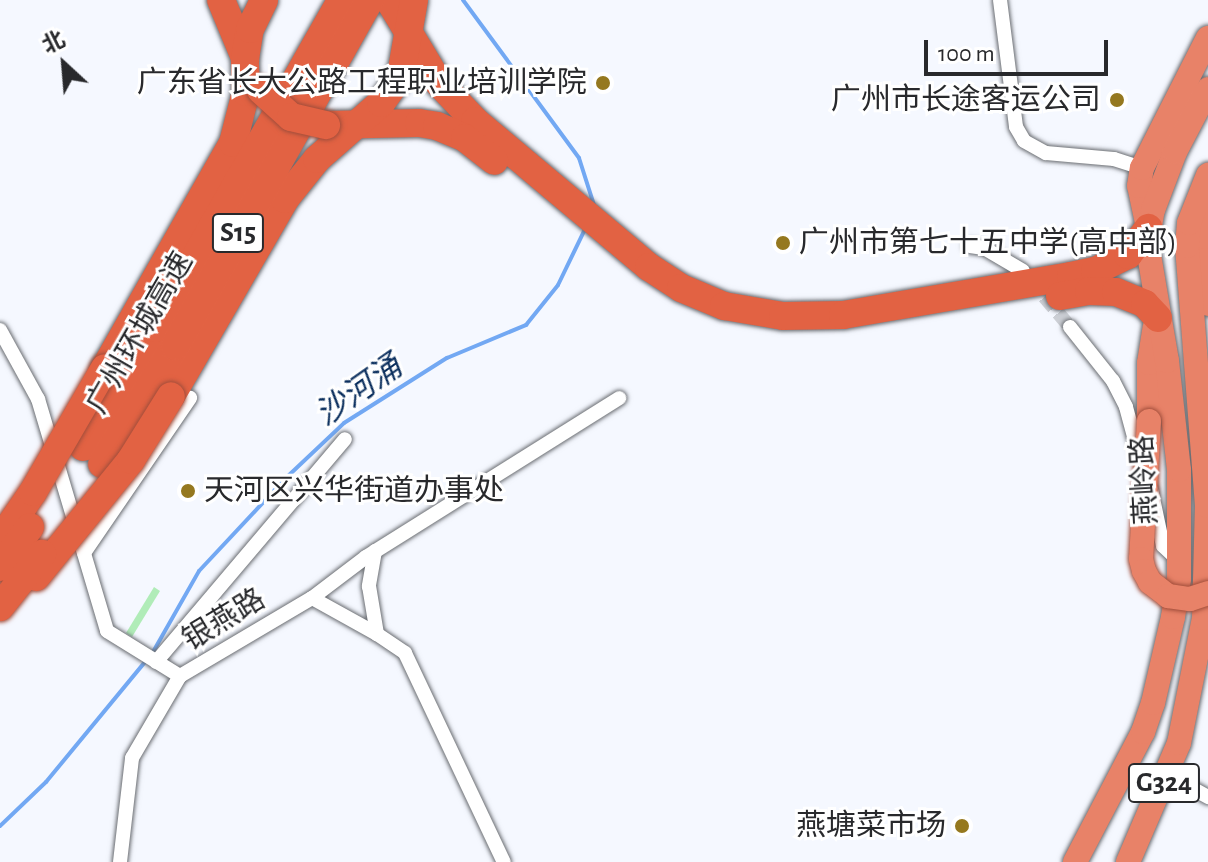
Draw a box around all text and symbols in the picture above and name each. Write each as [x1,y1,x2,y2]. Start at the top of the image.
north arrow [24,24,104,104]
scale bar [928,24,1112,74]
text: 北 [39,28,68,57]
text: 100 m [938,42,995,66]
place label: 广东省长大公路工程职业培训学院 [137,65,587,101]
marker: 广东省长大公路工程职业培训学院 [594,74,612,92]
place label: 广州市长途客运公司 [831,82,1101,118]
marker: 广州市长途客运公司 [1108,91,1126,109]
road number: S15 [210,209,266,257]
place label: 广州市第七十五中学(高中部) [799,225,1177,261]
marker: 广州市第七十五中学(高中部) [774,234,792,252]
street label: 广州环城高速 [79,246,201,420]
water label: 沙河涌 [309,348,409,434]
street label: 燕岭路 [1125,434,1165,526]
place label: 天河区兴华街道办事处 [204,473,504,509]
marker: 天河区兴华街道办事处 [179,482,197,500]
street label: 银燕路 [176,581,272,659]
road number: G324 [1126,759,1202,807]
place label: 燕塘菜市场 [796,808,946,844]
marker: 燕塘菜市场 [953,817,971,835]

